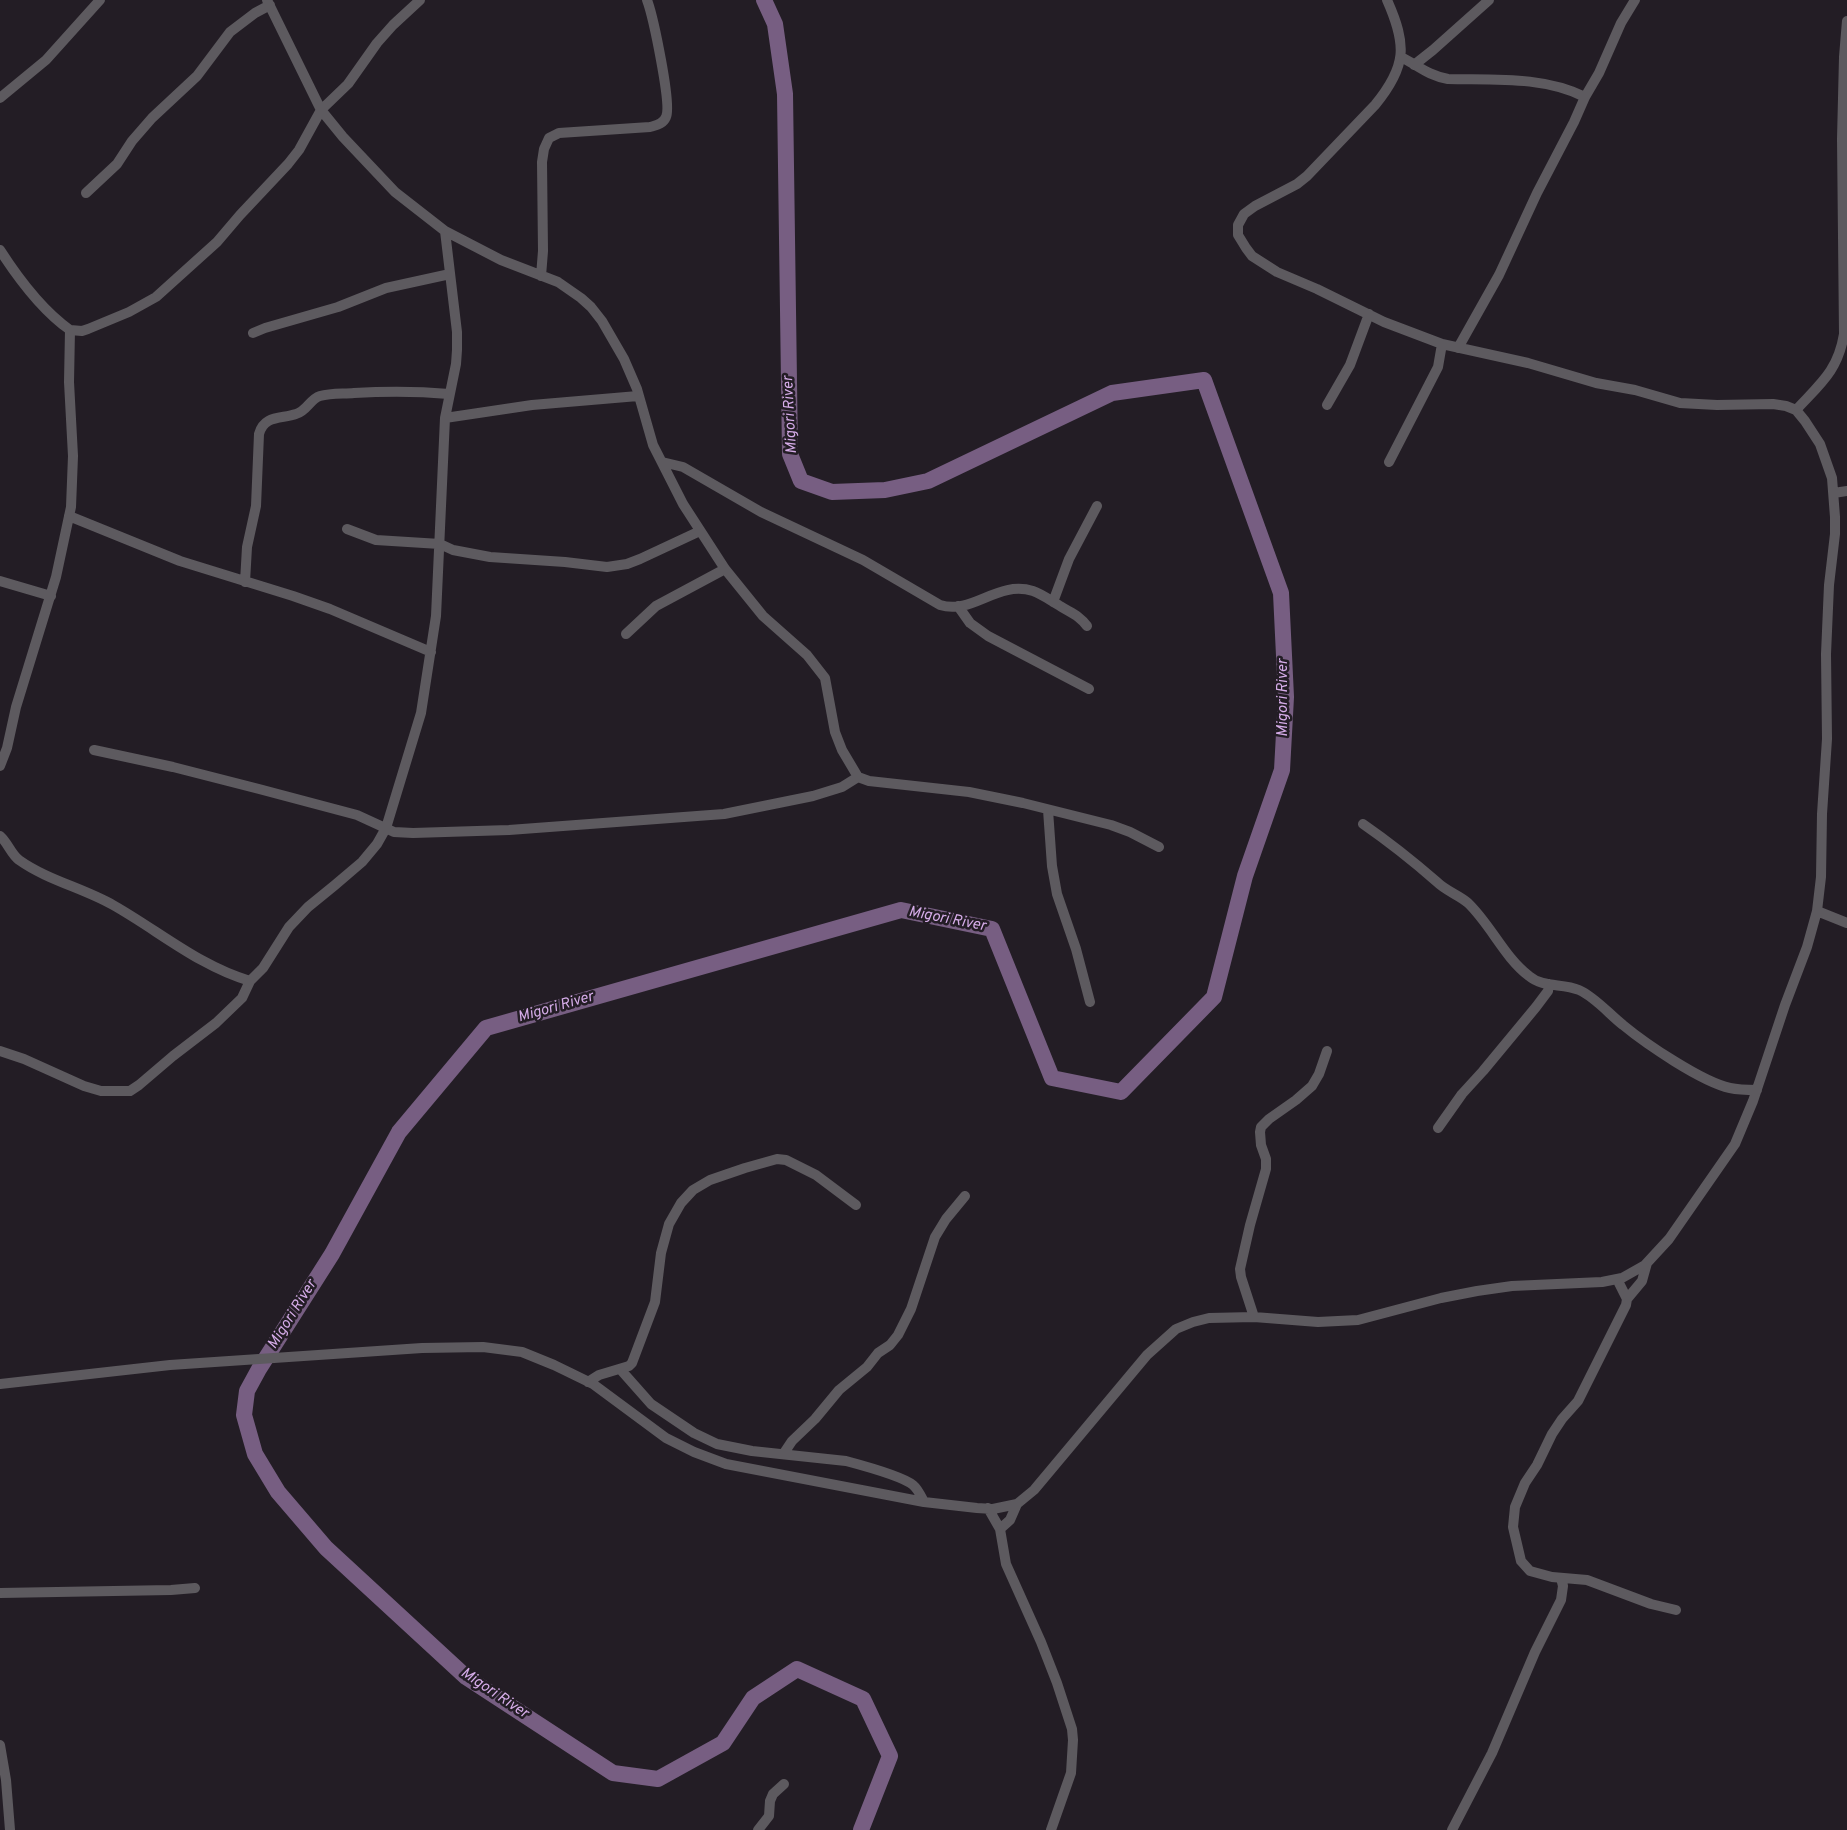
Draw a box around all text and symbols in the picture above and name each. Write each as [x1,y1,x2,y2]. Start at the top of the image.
water label: Migori River [780,376,802,454]
water label: Migori River [1275,659,1293,737]
water label: Migori River [907,904,987,936]
water label: Migori River [516,989,596,1027]
water label: Migori River [265,1277,321,1353]
water label: Migori River [457,1665,531,1723]

